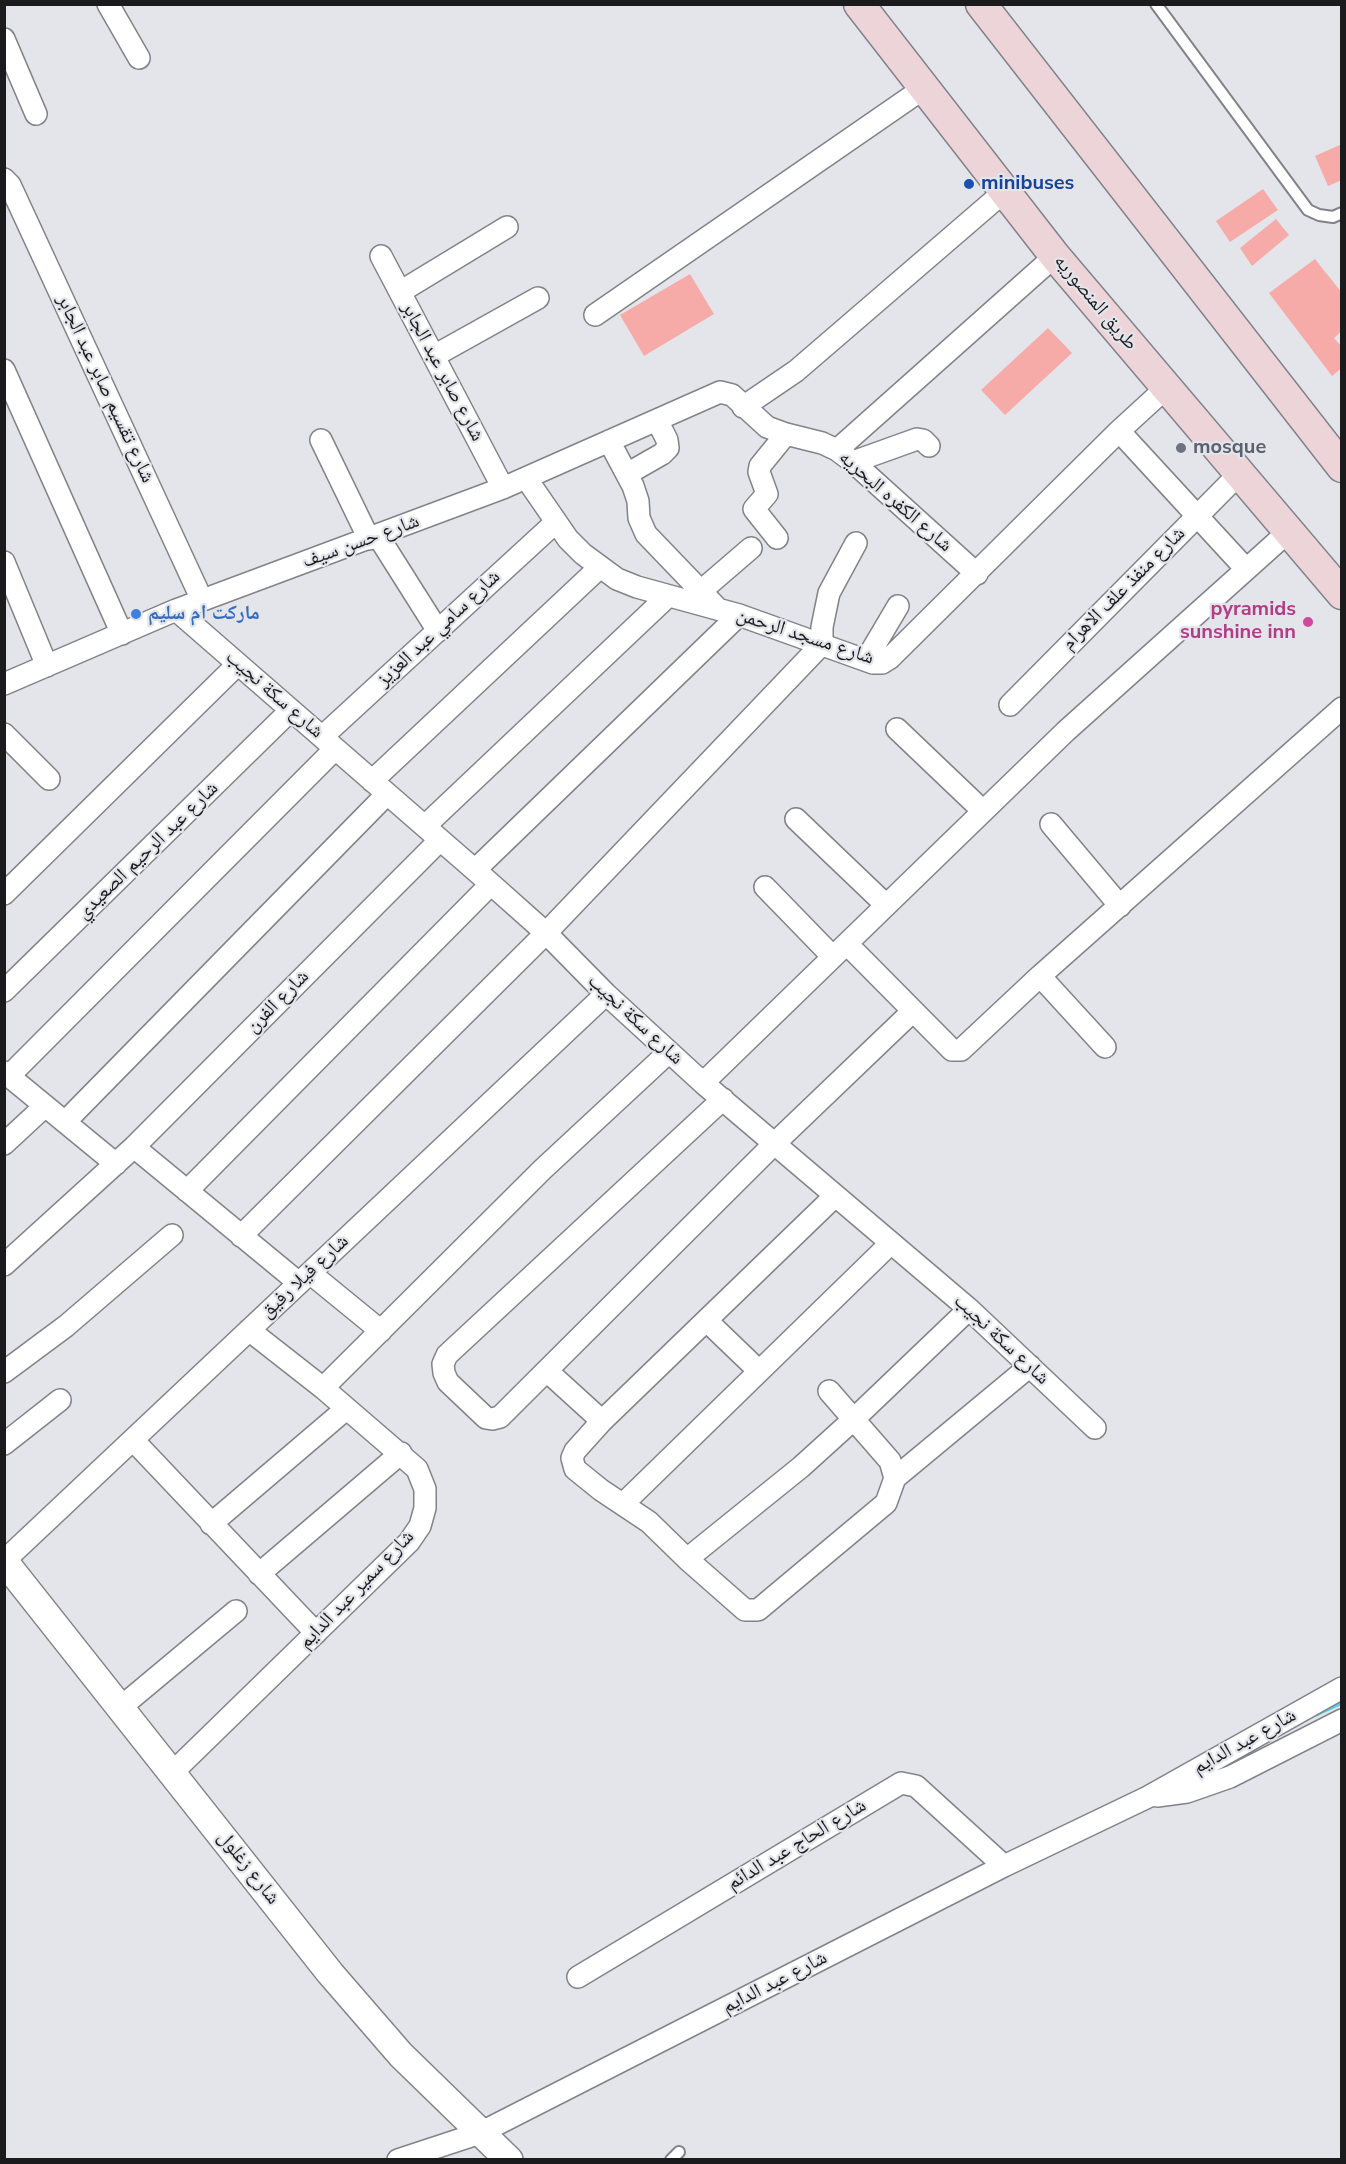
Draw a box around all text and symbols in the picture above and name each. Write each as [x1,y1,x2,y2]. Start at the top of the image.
place label: minibuses [981,172,1074,196]
marker: minibuses [962,177,976,191]
street label: طريق المنصوريه [1048,250,1142,356]
street label: شارع تقسيم صابر عبد الجابر [51,291,159,487]
street label: شارع صابر عبد الجابر [395,298,489,446]
place label: mosque [1193,436,1266,460]
marker: mosque [1174,441,1188,455]
street label: شارع الكفره البحريه [833,446,957,558]
street label: شارع حسن سيف [299,510,423,574]
street label: شارع منفذ علف الاهرام [1057,522,1191,656]
street label: شارع سامي عبد العزيز [372,566,506,692]
place label: pyramids sunshine inn [1180,598,1296,645]
place label: ماركت ام سليم [148,602,260,626]
street label: شارع مسجد الرحمن [733,603,877,671]
marker: ماركت ام سليم [129,607,143,621]
marker: pyramids sunshine inn [1301,615,1315,629]
street label: شارع سكة نجيب [220,646,328,744]
street label: شارع عبد الرحيم الصعيدي [72,777,224,925]
street label: شارع الفرن [241,965,315,1039]
street label: شارع سكة نجيب [582,970,688,1070]
street label: شارع فيلا رفيق [256,1230,354,1324]
street label: شارع سكة نجيب [948,1290,1054,1390]
street label: شارع سمير عبد الدايم [294,1525,420,1655]
street label: شارع عبد الدايم [1189,1704,1301,1780]
street label: شارع الحاج عبد الدائم [723,1794,871,1896]
street label: شارع زغلول [212,1826,284,1910]
street label: شارع عبد الدايم [719,1946,831,2020]

